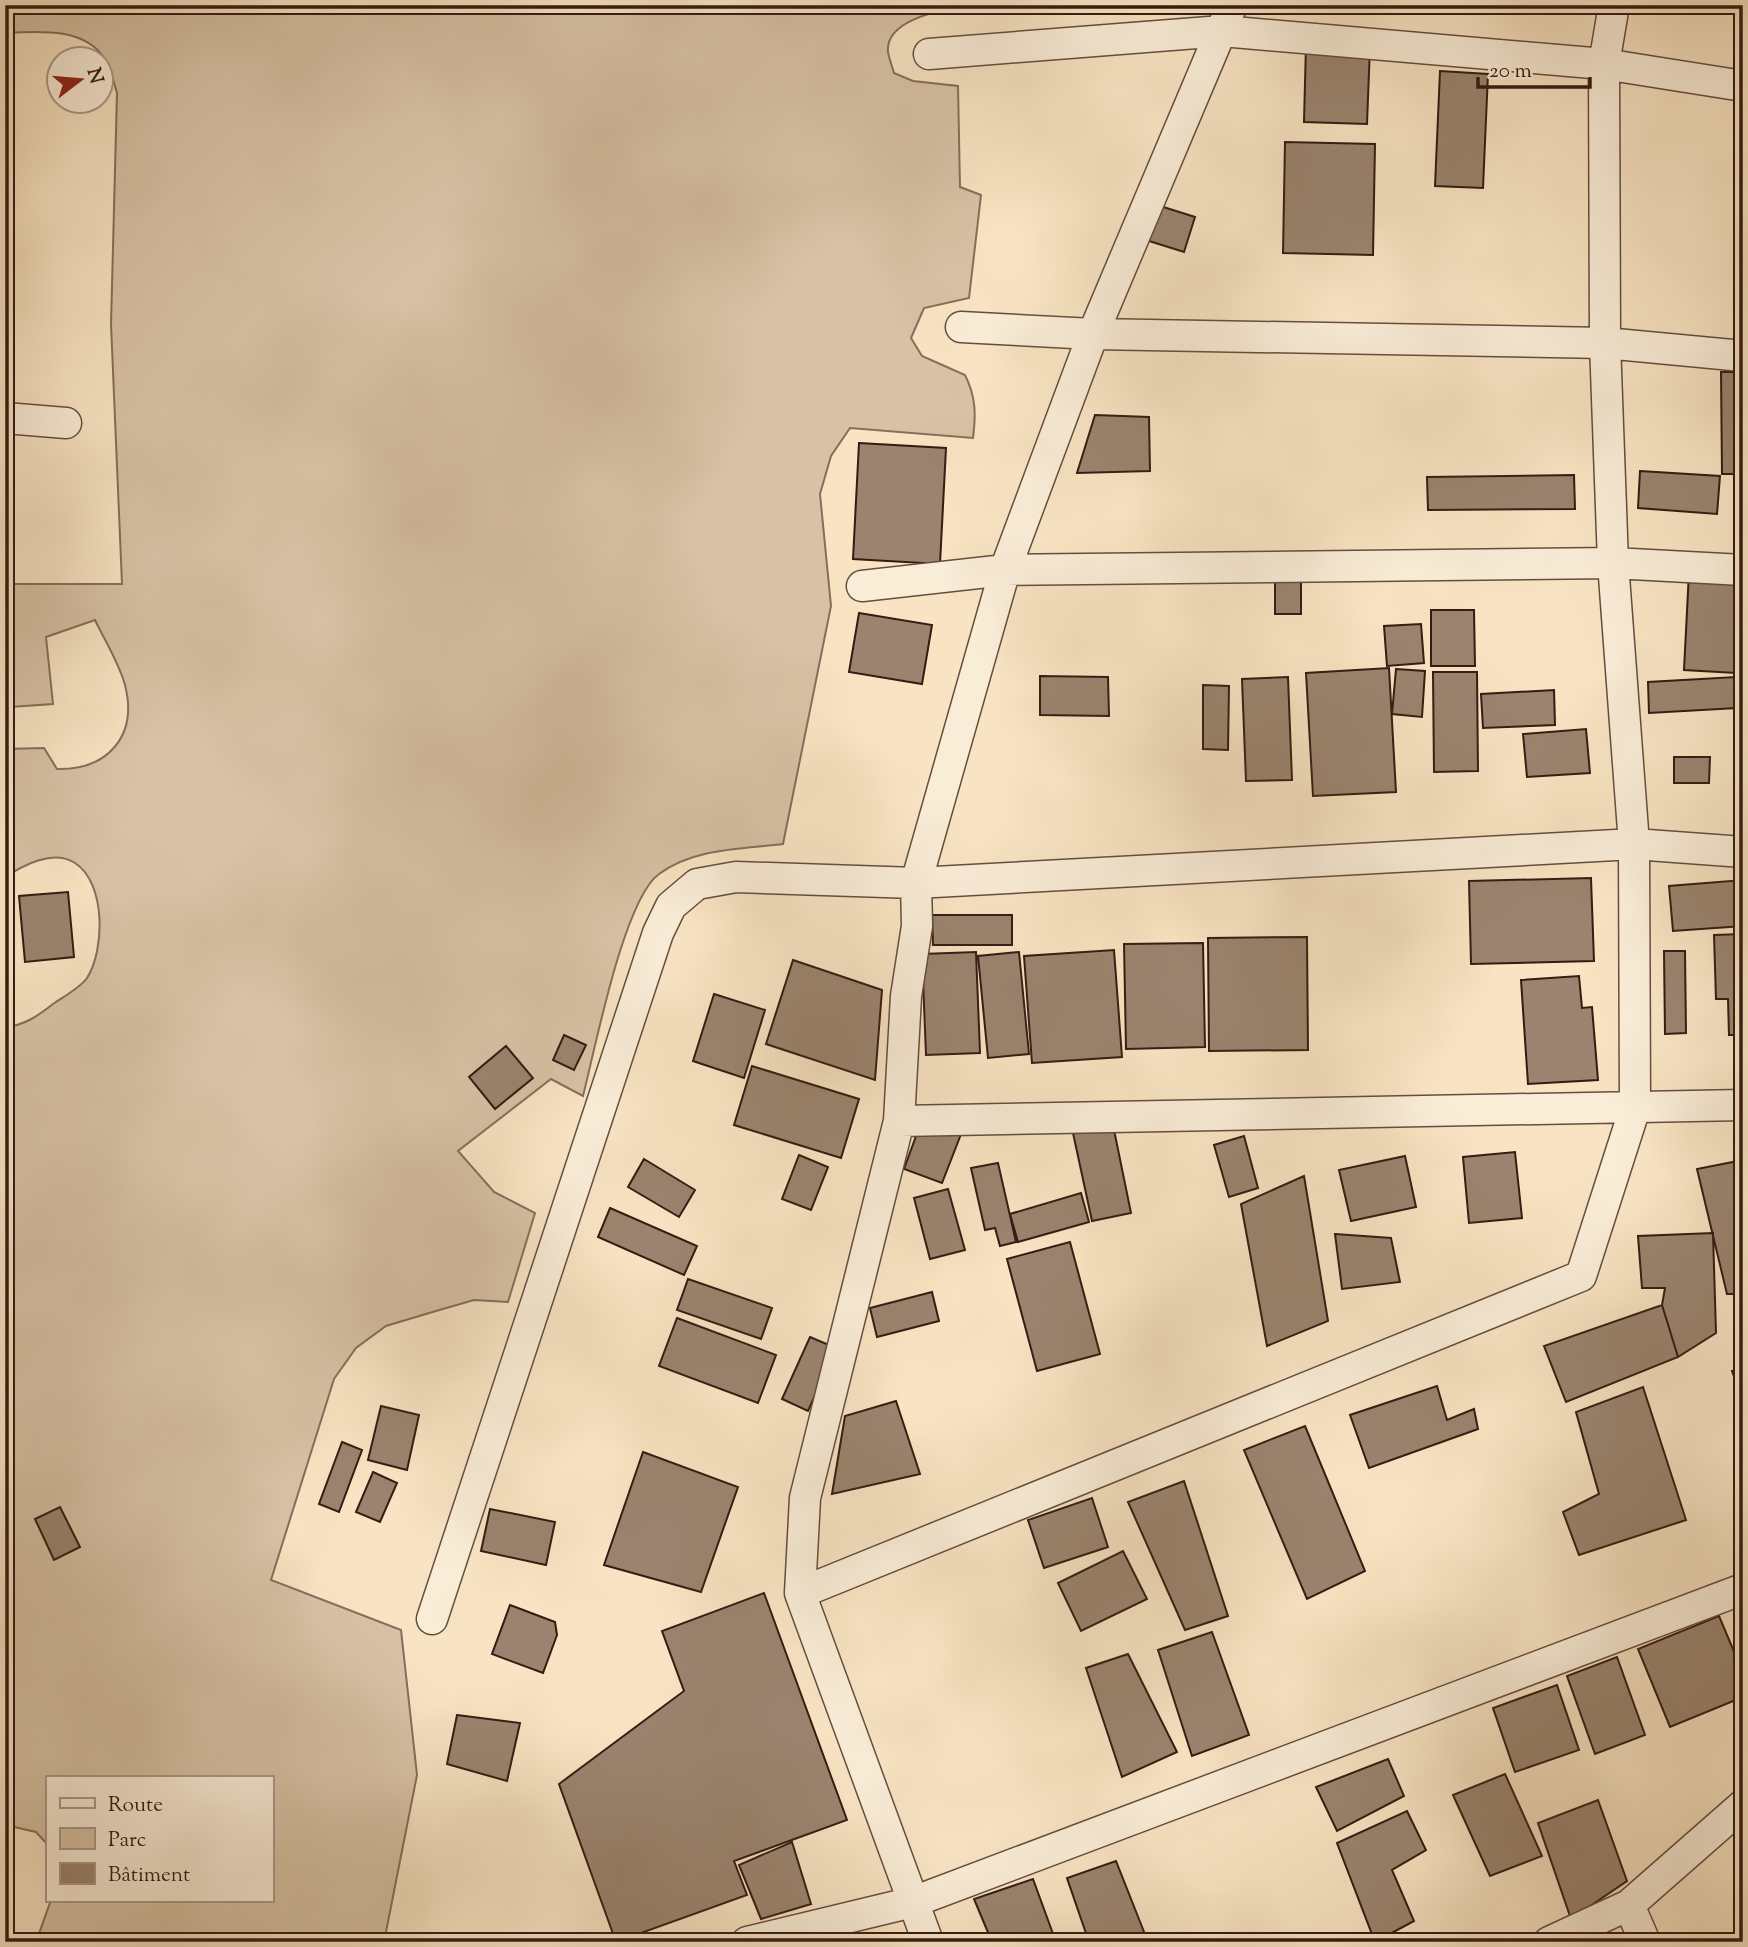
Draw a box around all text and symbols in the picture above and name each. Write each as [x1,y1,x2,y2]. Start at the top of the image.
north arrow [46,46,116,116]
scale bar [1478,46,1590,90]
text: 20 m [1489,57,1532,87]
text: N [79,65,109,87]
legend [46,1776,273,1902]
text: Route [108,1791,163,1821]
text: Parc [108,1826,146,1856]
text: Bâtiment [108,1861,190,1891]

